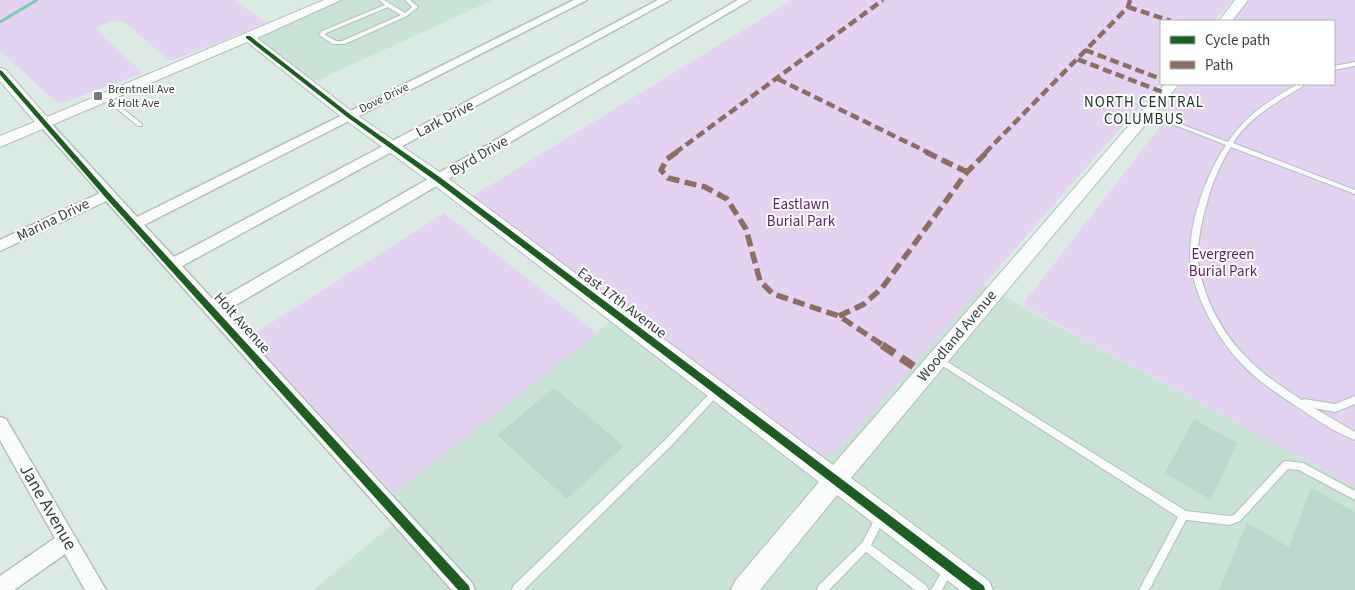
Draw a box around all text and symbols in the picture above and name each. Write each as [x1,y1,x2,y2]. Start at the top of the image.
legend [1160,20,1335,85]
text: Cycle path [1205,30,1270,51]
text: Path [1205,55,1233,76]
street label: Dove Drive [356,79,412,117]
place label: Brentnell Ave & Holt Ave [108,81,175,112]
marker: Brentnell Ave & Holt Ave [92,90,104,102]
district label: NORTH CENTRAL COLUMBUS [1084,92,1204,130]
street label: Lark Drive [412,95,478,143]
street label: Byrd Drive [446,131,512,181]
street label: Marina Drive [13,193,93,247]
park label: Eastlawn Burial Park [767,194,836,232]
park label: Evergreen Burial Park [1189,244,1258,282]
street label: East 17th Avenue [573,262,671,344]
street label: Woodland Avenue [912,286,1002,386]
street label: Holt Avenue [209,288,275,358]
street label: Jane Avenue [13,459,83,555]

